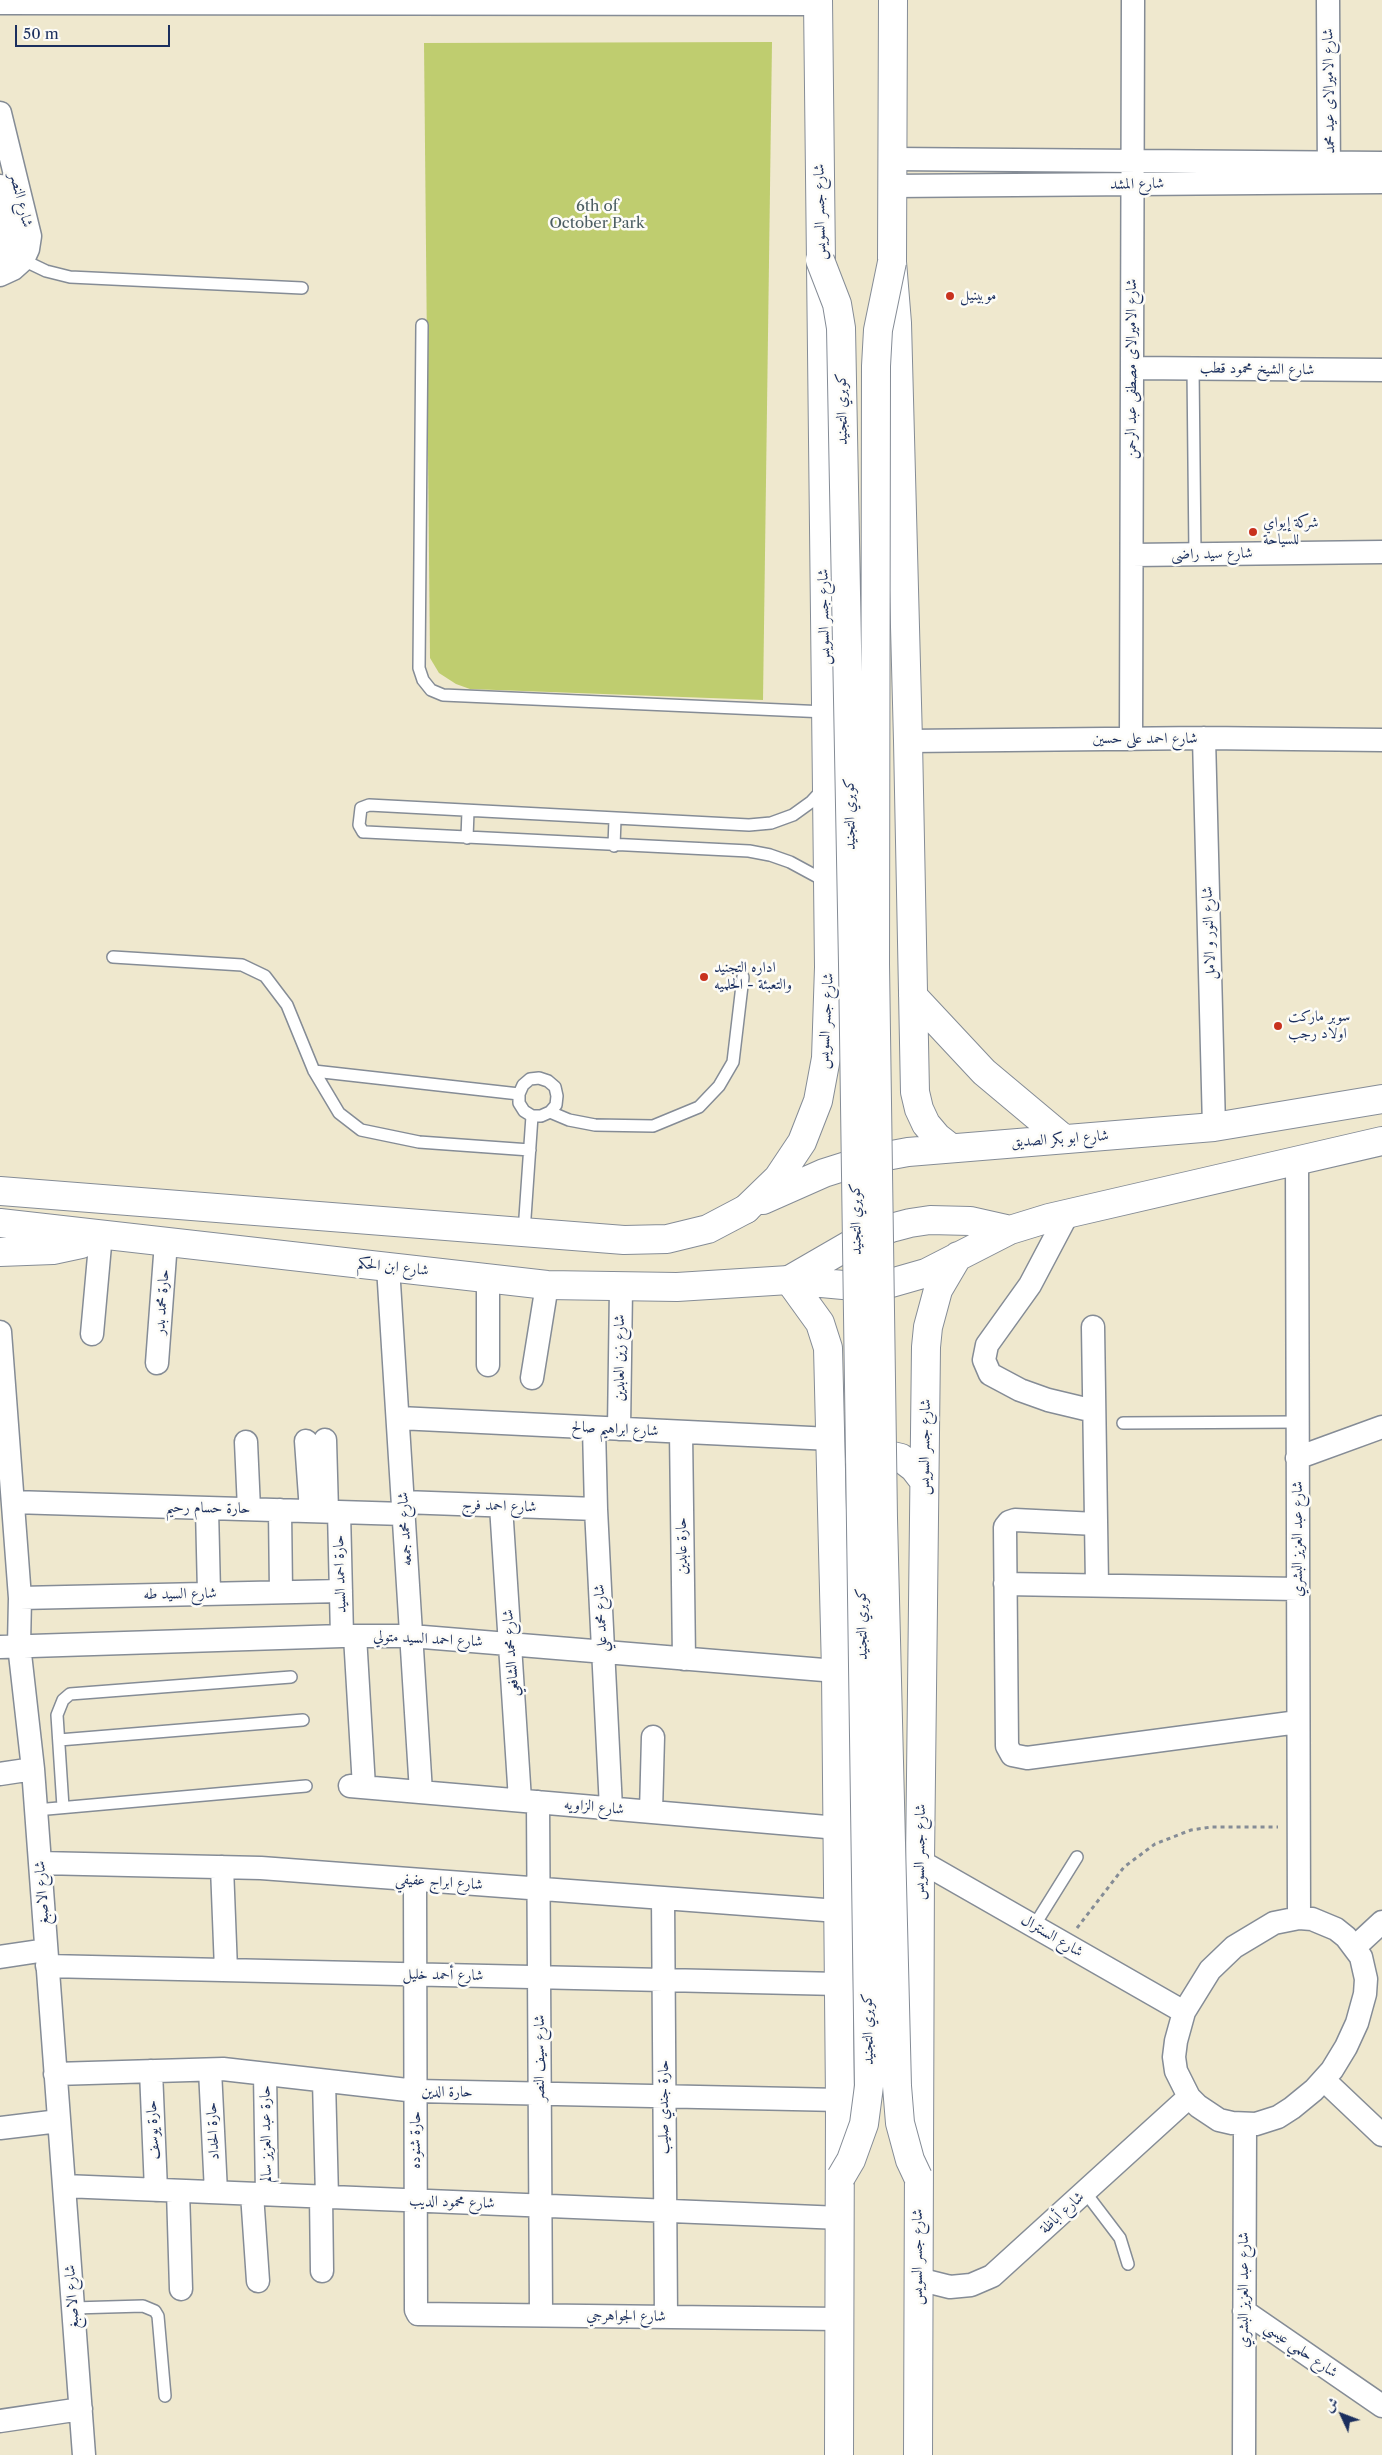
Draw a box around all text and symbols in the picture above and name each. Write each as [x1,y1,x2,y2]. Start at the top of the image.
scale bar [18,15,172,47]
text: 50 m [23,24,59,43]
street label: شارع الاميرالاى عيد محمد [1319,28,1339,154]
street label: شارع جسر السويس [810,164,830,260]
street label: شارع النصر [6,171,36,229]
street label: شارع المشد [1110,175,1164,193]
park label: 6th of October Park [549,198,645,233]
street label: شارع الاميرالاى مصطفى عبد الرحمن [1123,279,1141,459]
place label: موبينيل [960,287,996,305]
marker: موبينيل [944,290,956,302]
street label: شارع الشيخ محمود قطب [1200,359,1314,379]
street label: كوبري التجنيد [832,373,852,445]
place label: شركة إيواي للسياحة [1263,514,1318,549]
marker: شركة إيواي للسياحة [1247,526,1259,538]
street label: شارع سيد راضى [1171,544,1253,564]
street label: شارع جسر السويس [814,569,834,665]
street label: شارع احمد على حسين [1093,730,1197,748]
street label: كوبري التجنيد [840,778,860,850]
street label: شارع النور و الامل [1198,886,1220,980]
place label: اداره التجنيد والتعبئة - الحلميه [714,959,792,994]
marker: اداره التجنيد والتعبئة - الحلميه [698,971,710,983]
street label: شارع جسر السويس [814,972,838,1070]
place label: سوبر ماركت اولاد رجب [1288,1008,1350,1043]
marker: سوبر ماركت اولاد رجب [1272,1020,1284,1032]
street label: شارع ابو بكر الصديق [1011,1127,1109,1151]
street label: كوبري التجنيد [846,1183,866,1255]
street label: شارع ابن الحكم [356,1254,430,1280]
street label: حارة محمد بدر [151,1269,173,1335]
street label: شارع زين العابدين [611,1314,629,1402]
street label: شارع جسر السويس [915,1399,935,1495]
street label: شارع ابراهيم صالح [571,1418,659,1440]
street label: شارع عبد العزيز البشري [1289,1481,1307,1597]
street label: شارع محمد جمعه [394,1491,416,1567]
street label: شارع احمد فرج [461,1496,537,1516]
street label: حارة حسام رحيم [165,1498,251,1518]
street label: حارة عابدين [672,1517,692,1575]
street label: حارة احمد السيد [330,1534,350,1614]
street label: شارع السيد طه [143,1584,217,1604]
street label: شارع محمد علي [590,1584,612,1652]
street label: كوبري التجنيد [852,1588,872,1660]
street label: شارع محمد الشافعي [499,1609,523,1697]
street label: شارع احمد السيد متولي [373,1627,483,1651]
street label: شارع الزاويه [563,1795,625,1819]
street label: شارع جسر السويس [910,1804,930,1900]
street label: شارع الاصبغ [31,1860,53,1926]
street label: شارع ابراج عفيفي [395,1870,483,1894]
street label: شارع السنترال [1018,1911,1086,1961]
street label: شارع أحمد خليل [402,1965,484,1985]
street label: كوبري التجنيد [858,1993,878,2065]
street label: شارع سيف النصر [531,2015,549,2101]
street label: حارة جندي صليب [655,2060,673,2154]
street label: حارة الدين [421,2083,473,2101]
street label: حارة عبد العزيز سالم [256,2085,276,2183]
street label: حارة يوسف [142,2100,164,2160]
street label: حارة الحداد [202,2102,224,2160]
street label: حارة شنوده [407,2111,425,2169]
street label: شارع أباظة [1036,2188,1088,2238]
street label: شارع محمود الديب [409,2192,495,2212]
street label: شارع جسر السويس [909,2209,927,2305]
street label: شارع عبد العزيز البشري [1235,2232,1253,2348]
street label: شارع الاصبغ [61,2264,83,2330]
street label: شارع الجواهرجي [586,2306,666,2326]
street label: شارع حلمي عيسي [1261,2318,1341,2382]
north arrow [1317,2390,1367,2440]
text: ش [1320,2394,1342,2416]

